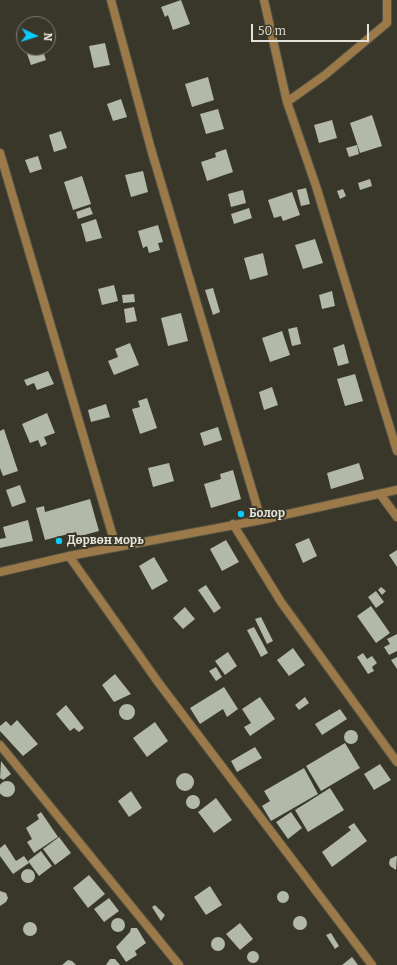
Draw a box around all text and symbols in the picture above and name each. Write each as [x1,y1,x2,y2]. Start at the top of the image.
north arrow [16,16,56,56]
scale bar [253,16,371,42]
text: 50 m [258,24,286,38]
text: N [41,32,54,41]
place label: Болор [249,507,285,521]
marker: Болор [236,509,246,519]
place label: Дөрвөн морь [67,534,144,548]
marker: Дөрвөн морь [54,536,64,546]

